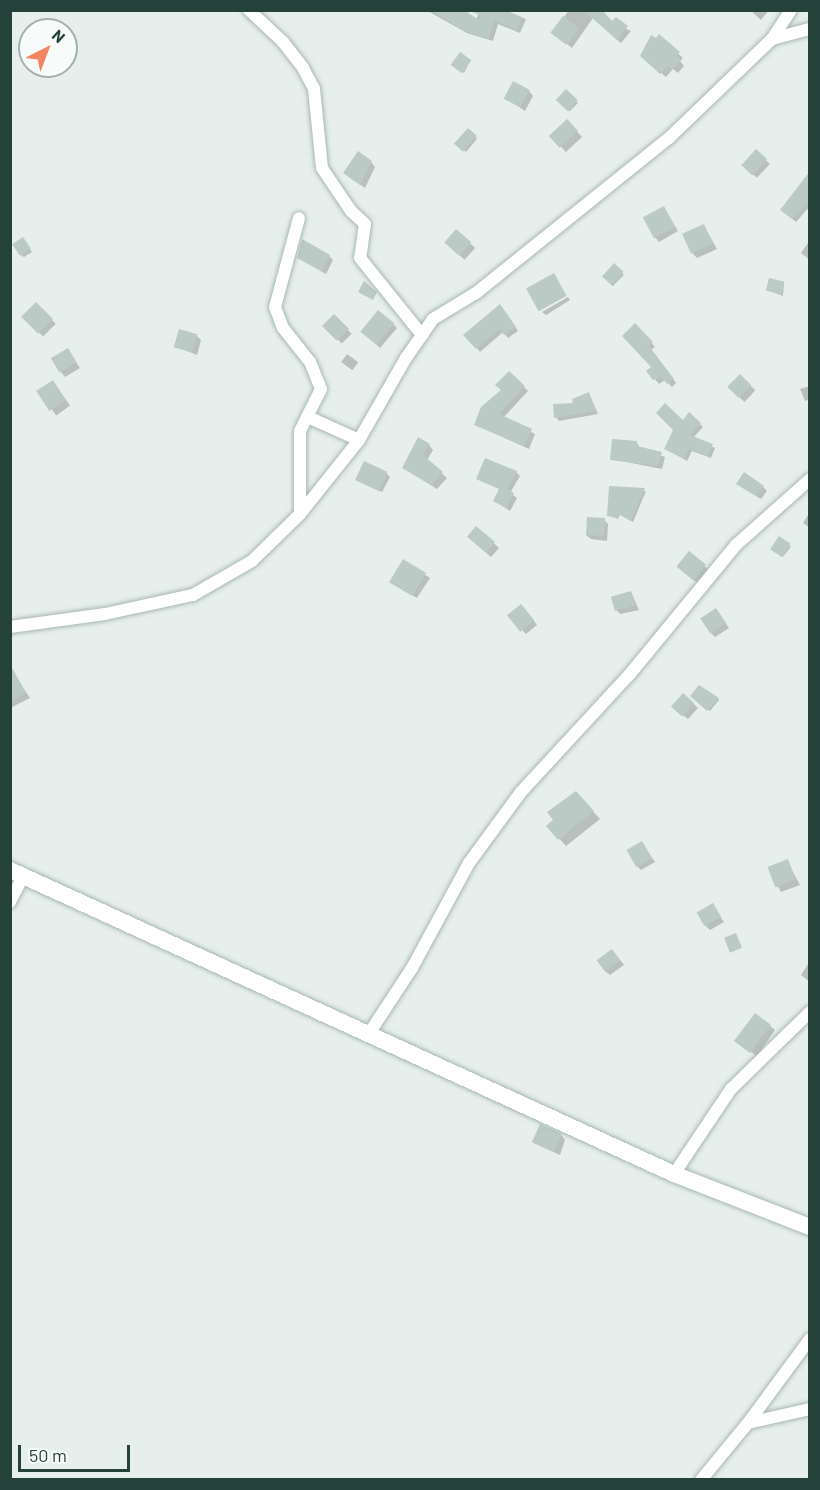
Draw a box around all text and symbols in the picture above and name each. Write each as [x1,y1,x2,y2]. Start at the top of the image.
north arrow [18,18,78,78]
text: N [49,25,69,46]
scale bar [21,1433,134,1471]
text: 50 m [29,1444,67,1466]

